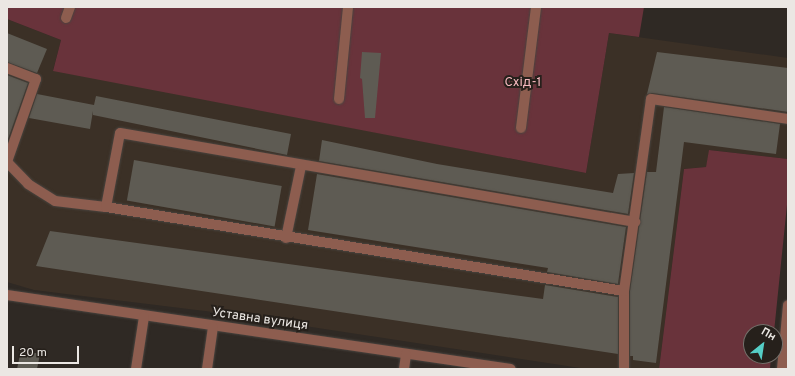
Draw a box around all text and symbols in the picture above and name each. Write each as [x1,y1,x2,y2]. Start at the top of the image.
park label: Схід-1 [505,75,541,91]
street label: Уставна вулиця [211,306,309,334]
north arrow [743,324,783,364]
text: Пн [759,325,778,344]
scale bar [14,338,81,364]
text: 20 m [19,345,47,361]

